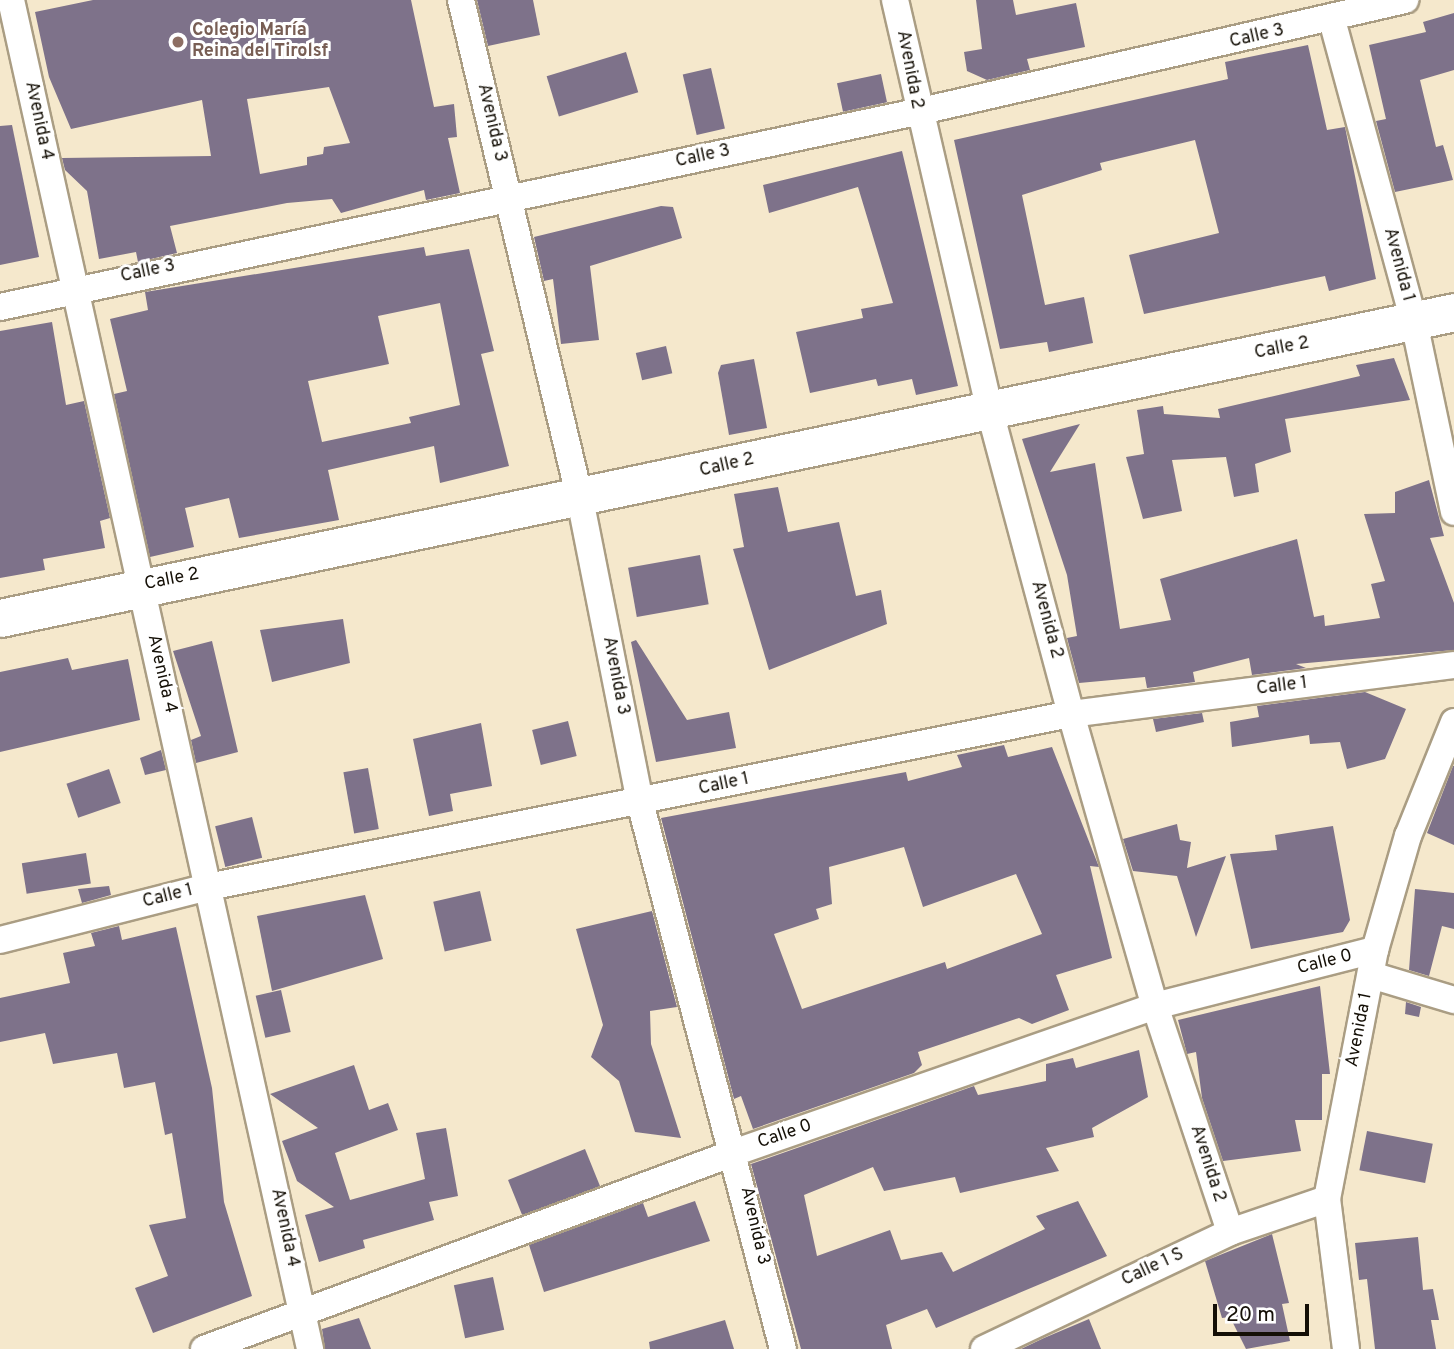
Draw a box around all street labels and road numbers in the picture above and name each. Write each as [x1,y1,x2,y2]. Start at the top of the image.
street label: Calle 3 [1228,20,1286,54]
street label: Avenida 2 [891,29,927,111]
street label: Avenida 4 [19,80,57,162]
street label: Avenida 3 [472,82,510,164]
street label: Calle 3 [674,141,732,173]
street label: Avenida 1 [1378,226,1418,304]
street label: Calle 3 [119,256,177,288]
street label: Calle 2 [1253,333,1311,365]
street label: Calle 2 [698,449,756,483]
street label: Calle 2 [143,564,201,596]
street label: Avenida 2 [1025,579,1067,661]
street label: Avenida 4 [141,633,181,715]
street label: Avenida 3 [597,635,633,717]
street label: Calle 1 [1255,673,1309,701]
street label: Calle 1 [697,769,751,801]
street label: Calle 1 [141,880,195,914]
street label: Calle 0 [1295,946,1355,980]
street label: Avenida 1 [1342,991,1378,1069]
street label: Calle 0 [755,1116,815,1154]
street label: Avenida 2 [1184,1123,1230,1205]
street label: Avenida 3 [735,1185,773,1267]
street label: Avenida 4 [265,1187,303,1269]
street label: Calle 1 S [1118,1244,1188,1292]

